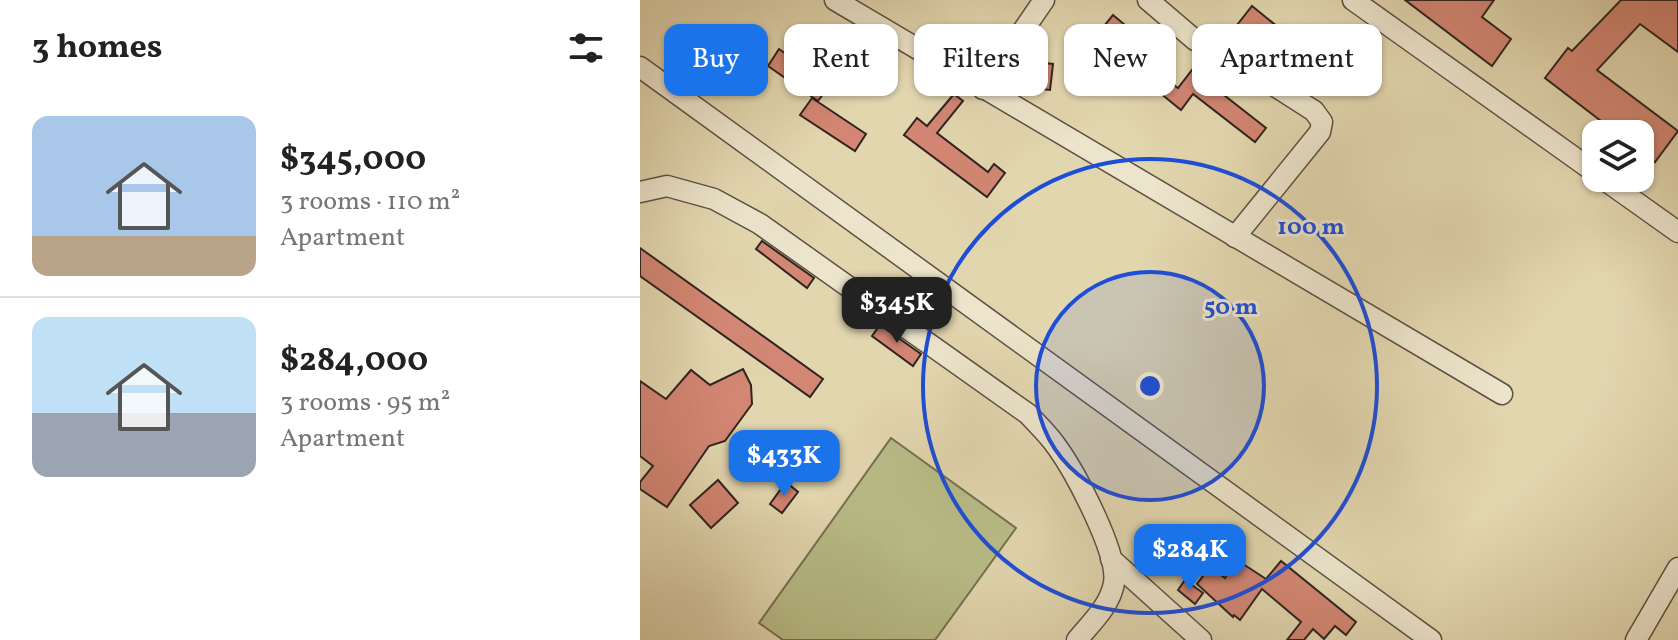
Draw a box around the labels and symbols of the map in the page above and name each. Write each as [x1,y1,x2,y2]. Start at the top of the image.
text: 100 m [1277,211,1345,245]
pin: $345K [841,277,953,345]
text: 50 m [1204,291,1258,325]
centre of rings [1136,372,1164,400]
pin: $433K [728,430,840,498]
pin: $284K [1134,524,1246,592]

